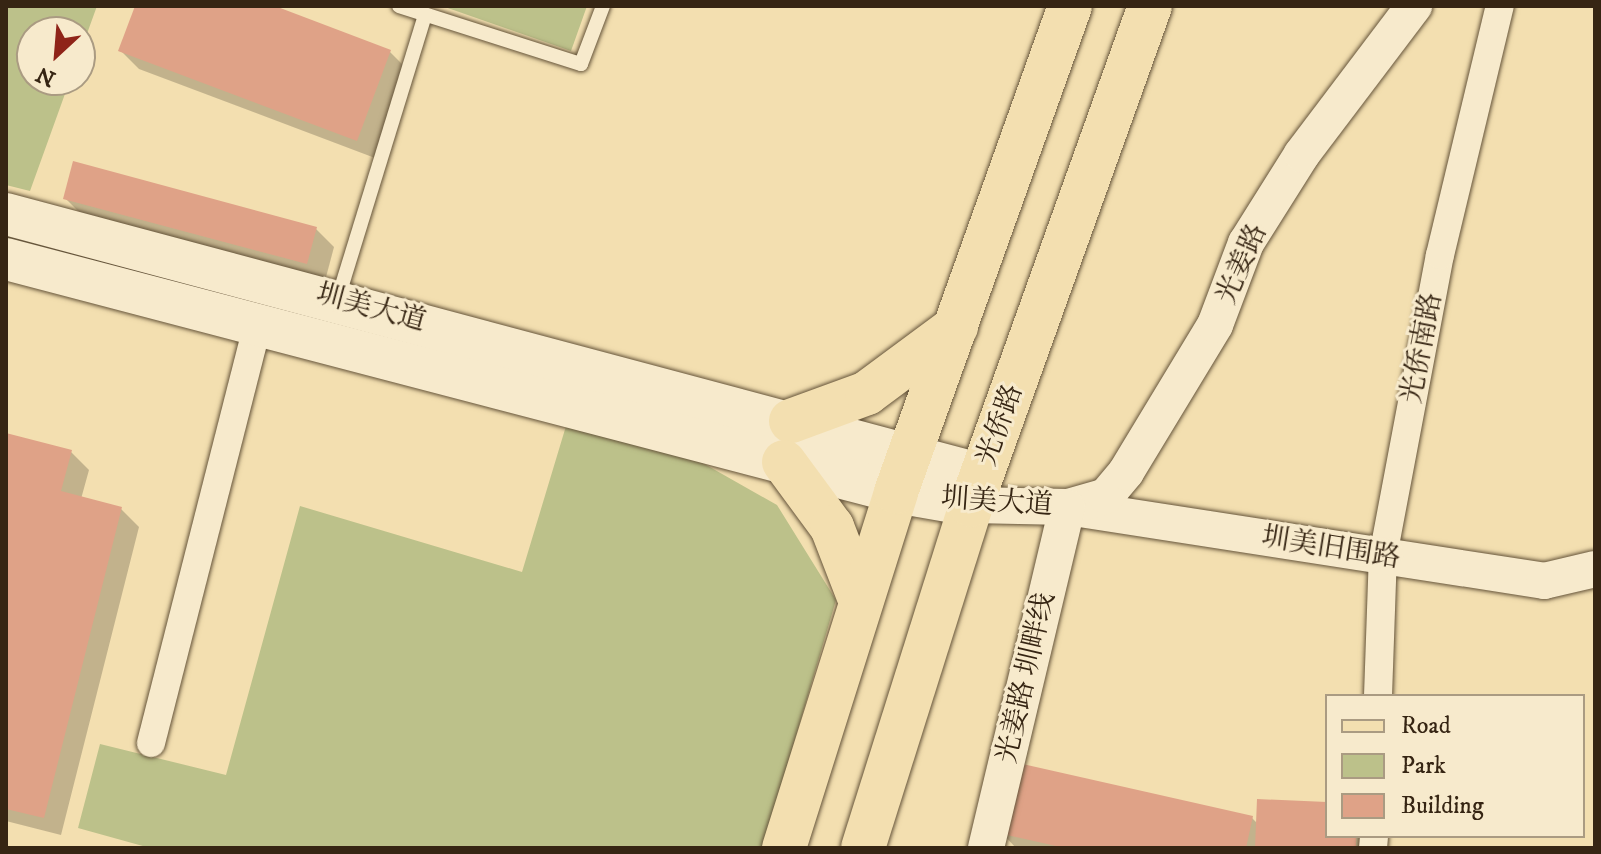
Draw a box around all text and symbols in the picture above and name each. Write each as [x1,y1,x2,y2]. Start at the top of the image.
north arrow [16,16,96,96]
text: N [32,60,60,92]
street label: 光姜路 [1210,219,1274,309]
street label: 圳美大道 [313,277,429,339]
street label: 光侨南路 [1395,290,1449,406]
street label: 光侨路 [970,380,1030,470]
street label: 圳美大道 [940,481,1054,523]
street label: 圳美旧围路 [1259,520,1403,576]
street label: 光姜路 圳畔线 [990,589,1062,767]
legend [1325,694,1585,838]
text: Road [1401,711,1451,741]
text: Park [1401,751,1446,781]
text: Building [1401,791,1484,821]

